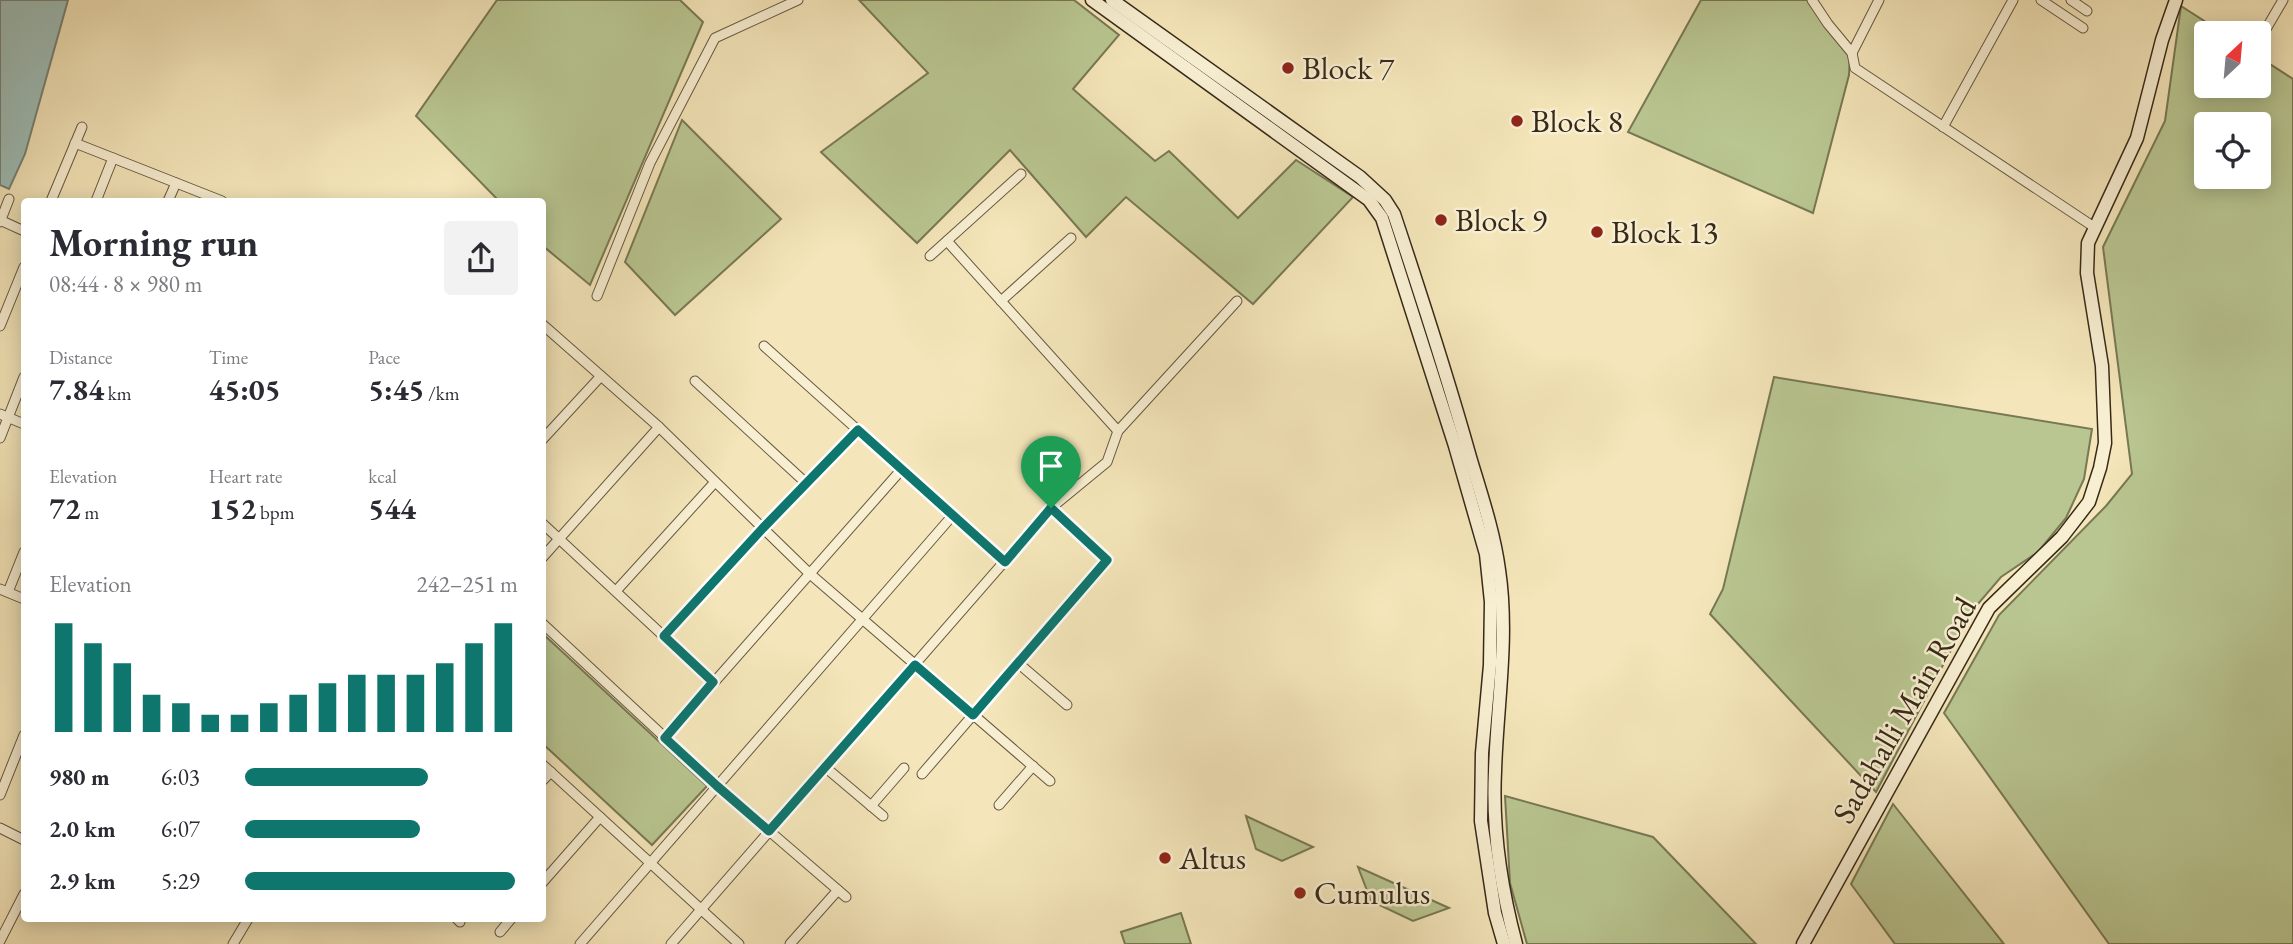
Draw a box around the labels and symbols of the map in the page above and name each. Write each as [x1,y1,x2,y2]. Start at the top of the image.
north arrow [2194,21,2272,98]
place label: Block 7 [1302,47,1395,89]
marker: Block 7 [1280,60,1296,76]
place label: Block 8 [1531,100,1623,142]
marker: Block 8 [1509,113,1525,129]
place label: Block 9 [1455,199,1547,241]
place label: Block 13 [1611,211,1718,253]
marker: Block 9 [1433,212,1449,228]
marker: Block 13 [1589,224,1605,240]
pin [1021,436,1081,508]
street label: Sadahalli Main Road [1822,589,1986,831]
place label: Altus [1178,837,1246,879]
marker: Altus [1157,850,1173,866]
place label: Cumulus [1314,872,1430,914]
marker: Cumulus [1292,885,1308,901]

